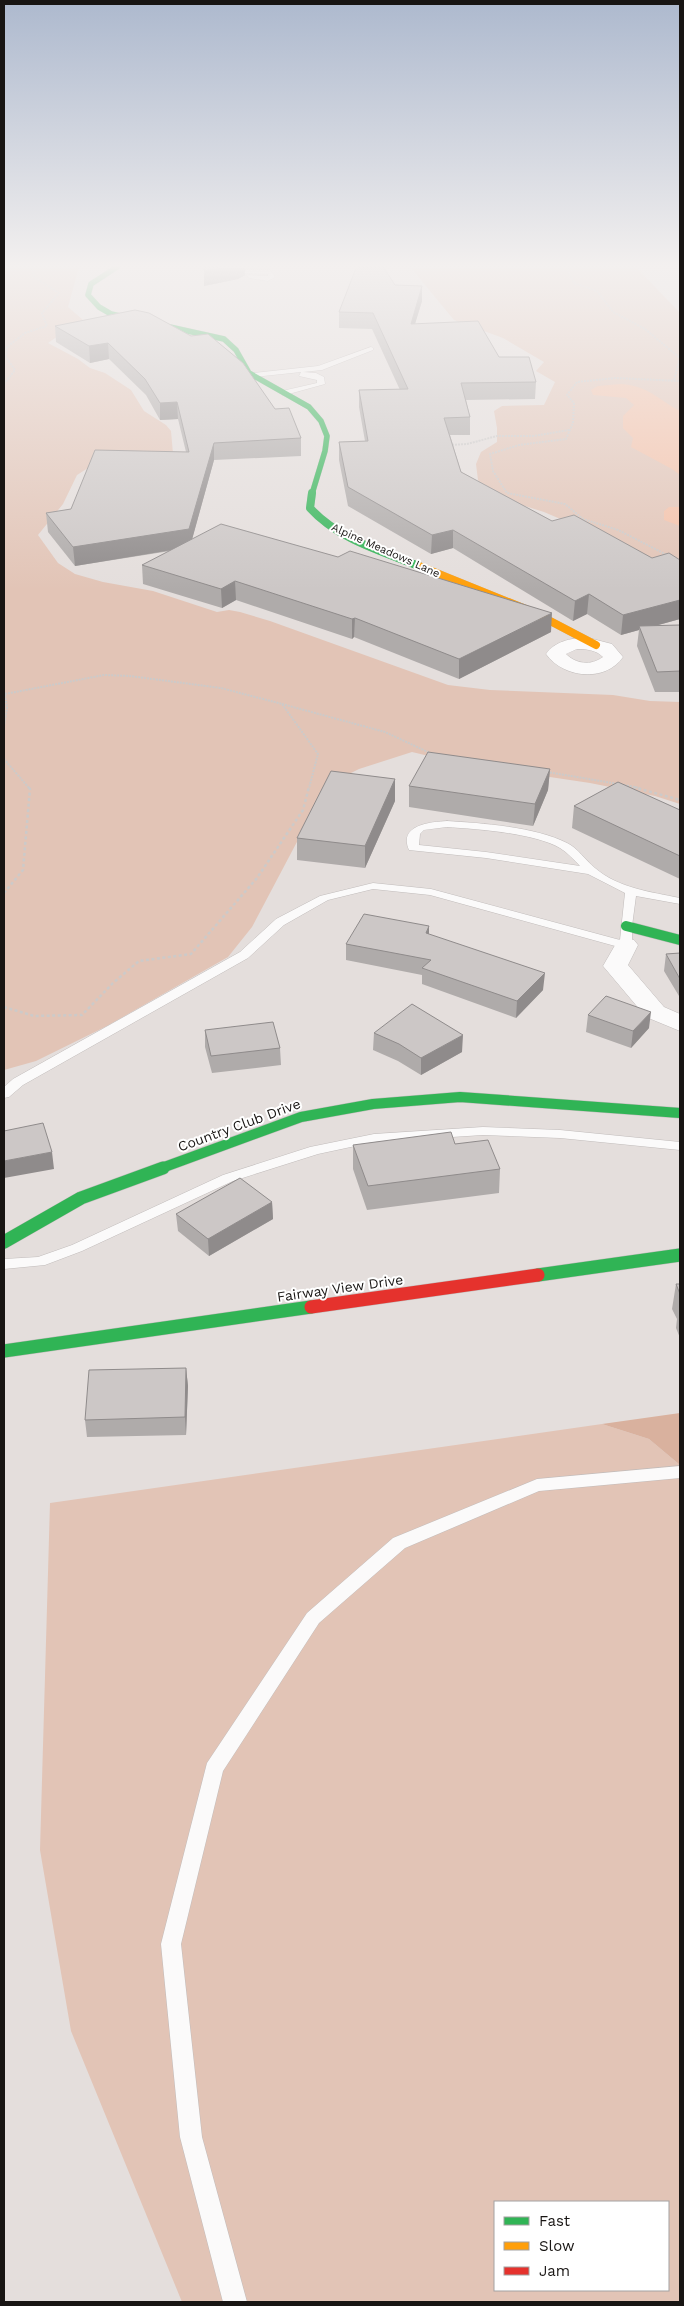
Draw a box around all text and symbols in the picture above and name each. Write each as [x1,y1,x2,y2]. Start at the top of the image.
street label: Alpine Meadows Lane [330,521,442,580]
street label: Country Club Drive [175,1095,303,1155]
street label: Fairway View Drive [276,1271,404,1305]
legend [494,2201,669,2291]
text: Fast [539,2212,571,2230]
text: Slow [539,2237,575,2255]
text: Jam [539,2262,570,2280]

